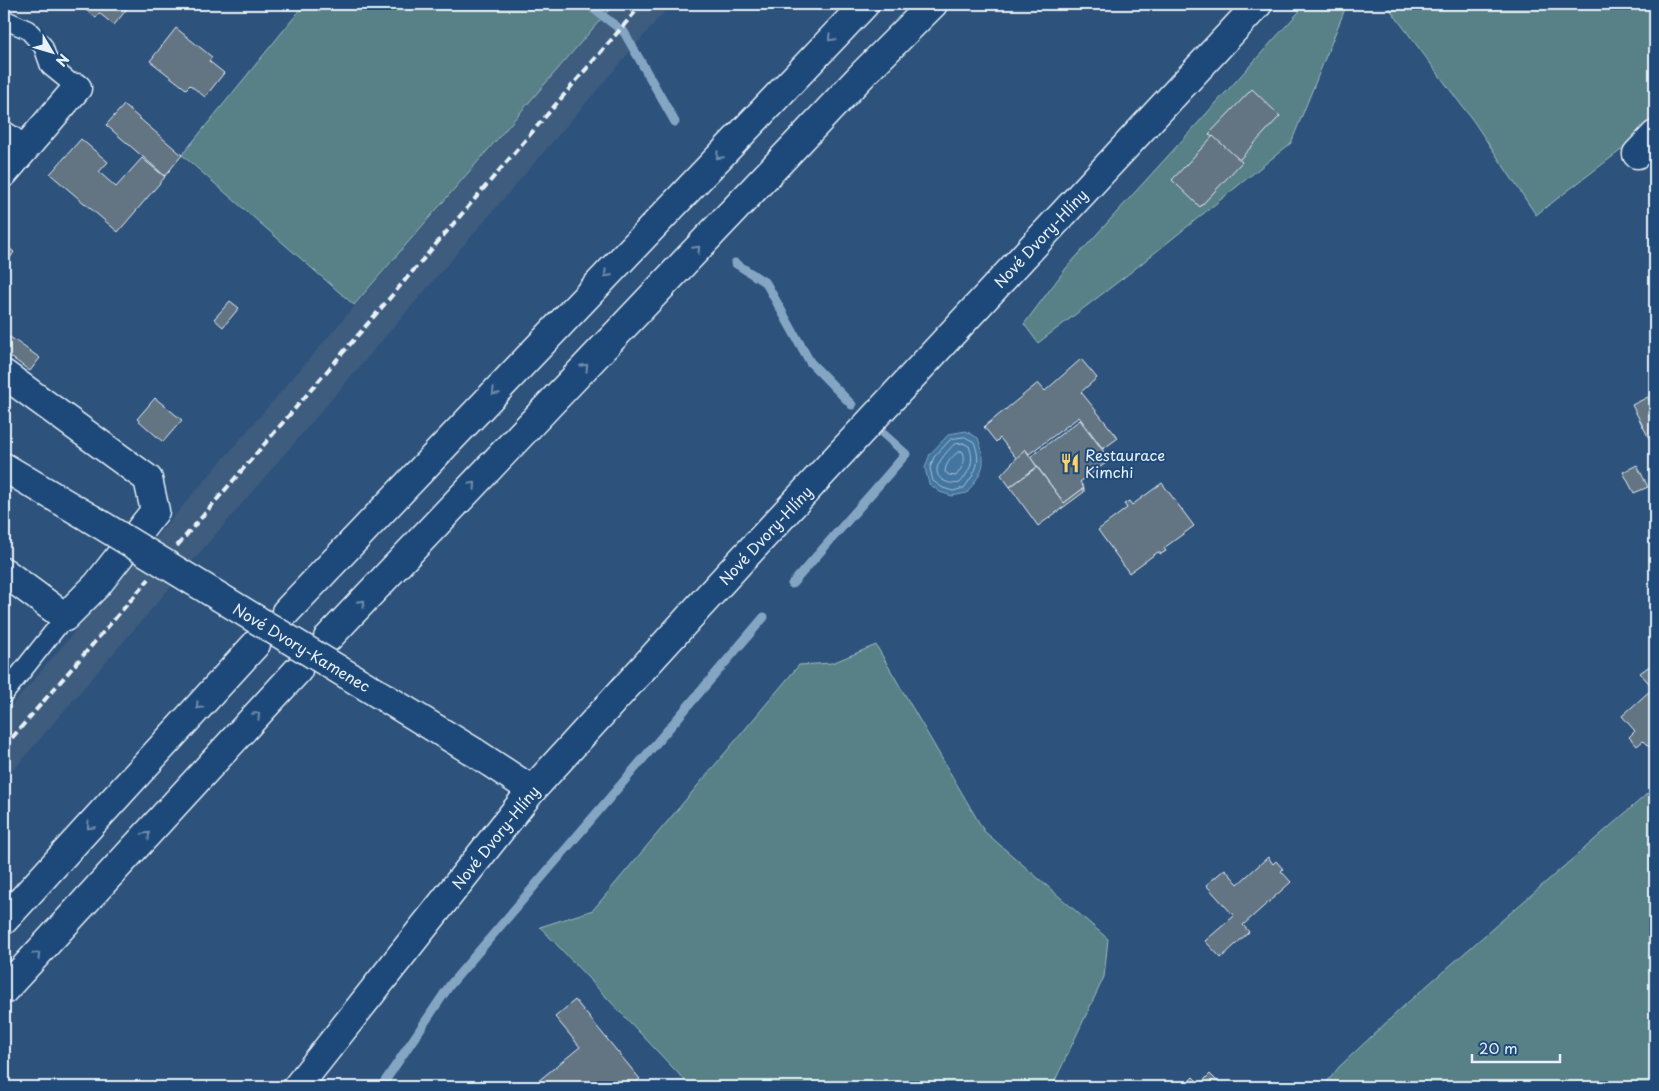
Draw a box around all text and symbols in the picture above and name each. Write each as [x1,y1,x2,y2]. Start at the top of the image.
north arrow [28,28,78,78]
one-way arrow [828,33,837,42]
text: N [51,49,74,71]
one-way arrow [716,151,725,160]
street label: Nové Dvory-Hlíny [988,183,1092,293]
one-way arrow [691,246,700,255]
one-way arrow [604,268,613,277]
one-way arrow [579,363,588,372]
one-way arrow [492,386,501,395]
place label: Restaurace Kimchi [1085,443,1165,483]
restaurant icon: Restaurace Kimchi [1059,452,1081,474]
street label: Nové Dvory-Hlíny [713,480,817,590]
one-way arrow [467,481,476,490]
street label: Nové Dvory-Kamenec [229,597,375,697]
one-way arrow [356,599,365,608]
one-way arrow [196,701,205,710]
one-way arrow [251,712,260,721]
street label: Nové Dvory-Hlíny [446,780,544,894]
one-way arrow [87,820,96,829]
one-way arrow [141,832,150,841]
one-way arrow [31,951,40,960]
scale bar [1472,1031,1559,1063]
text: 20 m [1479,1036,1518,1059]

